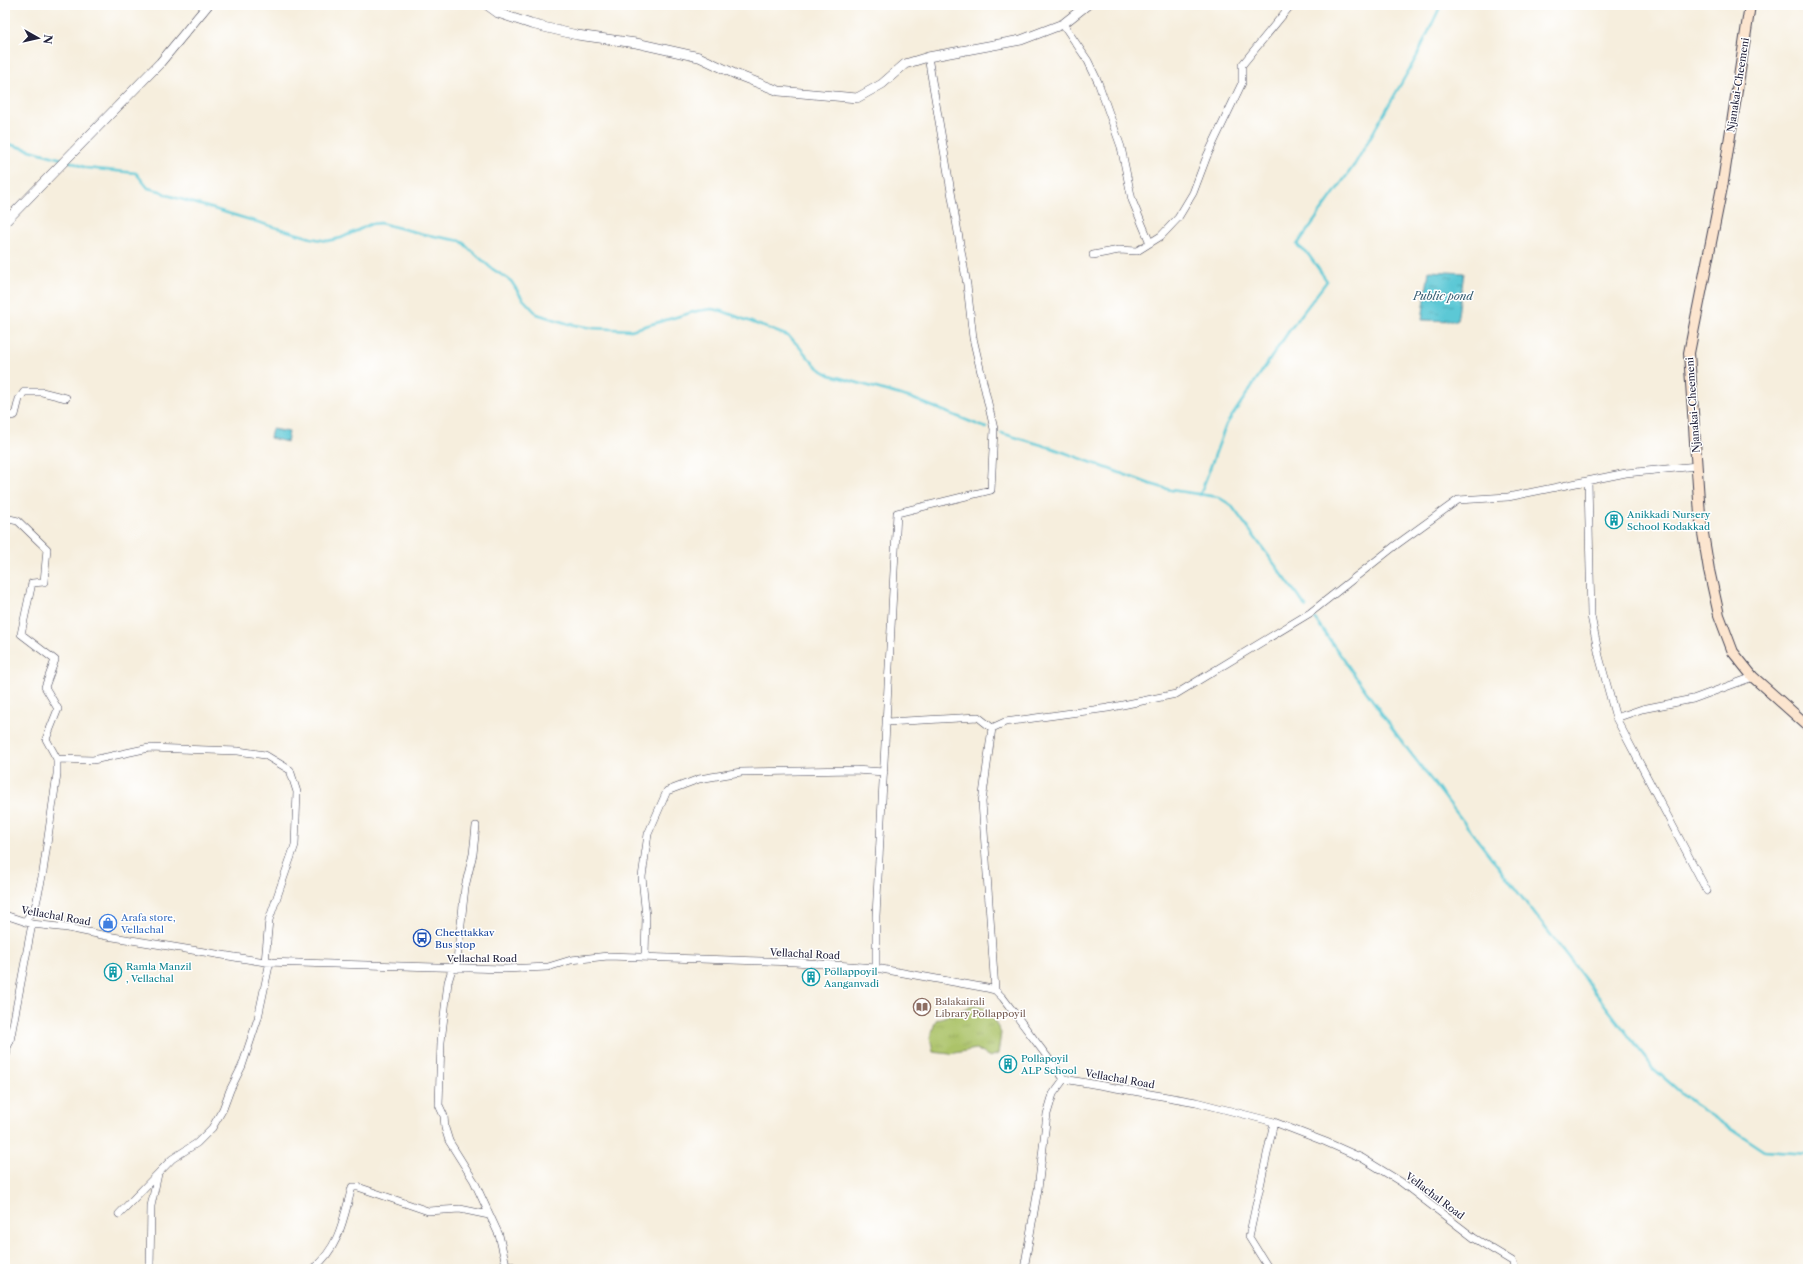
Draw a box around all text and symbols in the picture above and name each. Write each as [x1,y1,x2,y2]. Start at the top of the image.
north arrow [18,18,58,58]
text: N [40,34,55,46]
street label: Njanakai-Cheemeni [1724,37,1752,133]
water label: Public pond [1412,289,1474,303]
street label: Njanakai-Cheemeni [1683,357,1703,453]
place label: Anikkadi Nursery School Kodakkad [1626,508,1711,533]
building icon: Anikkadi Nursery School Kodakkad [1604,510,1624,530]
street label: Vellachal Road [19,903,92,929]
place label: Arafa store, Vellachal [120,911,176,936]
shop icon: Arafa store, Vellachal [98,913,118,933]
place label: Cheettakkav Bus stop [435,926,495,951]
bus stop icon: Cheettakkav Bus stop [412,928,432,948]
street label: Vellachal Road [769,946,840,962]
street label: Vellachal Road [446,952,517,965]
place label: Ramla Manzil , Vellachal [126,960,191,985]
building icon: Ramla Manzil , Vellachal [103,962,123,982]
place label: Pollappoyil Aanganvadi [823,965,879,990]
building icon: Pollappoyil Aanganvadi [801,967,821,987]
place label: Balakairali Library Pollappoyil [935,995,1026,1020]
library icon: Balakairali Library Pollappoyil [912,997,932,1017]
place label: Pollapoyil ALP School [1020,1052,1077,1077]
building icon: Pollapoyil ALP School [998,1054,1018,1074]
street label: Vellachal Road [1083,1066,1156,1092]
street label: Vellachal Road [1402,1169,1467,1222]

